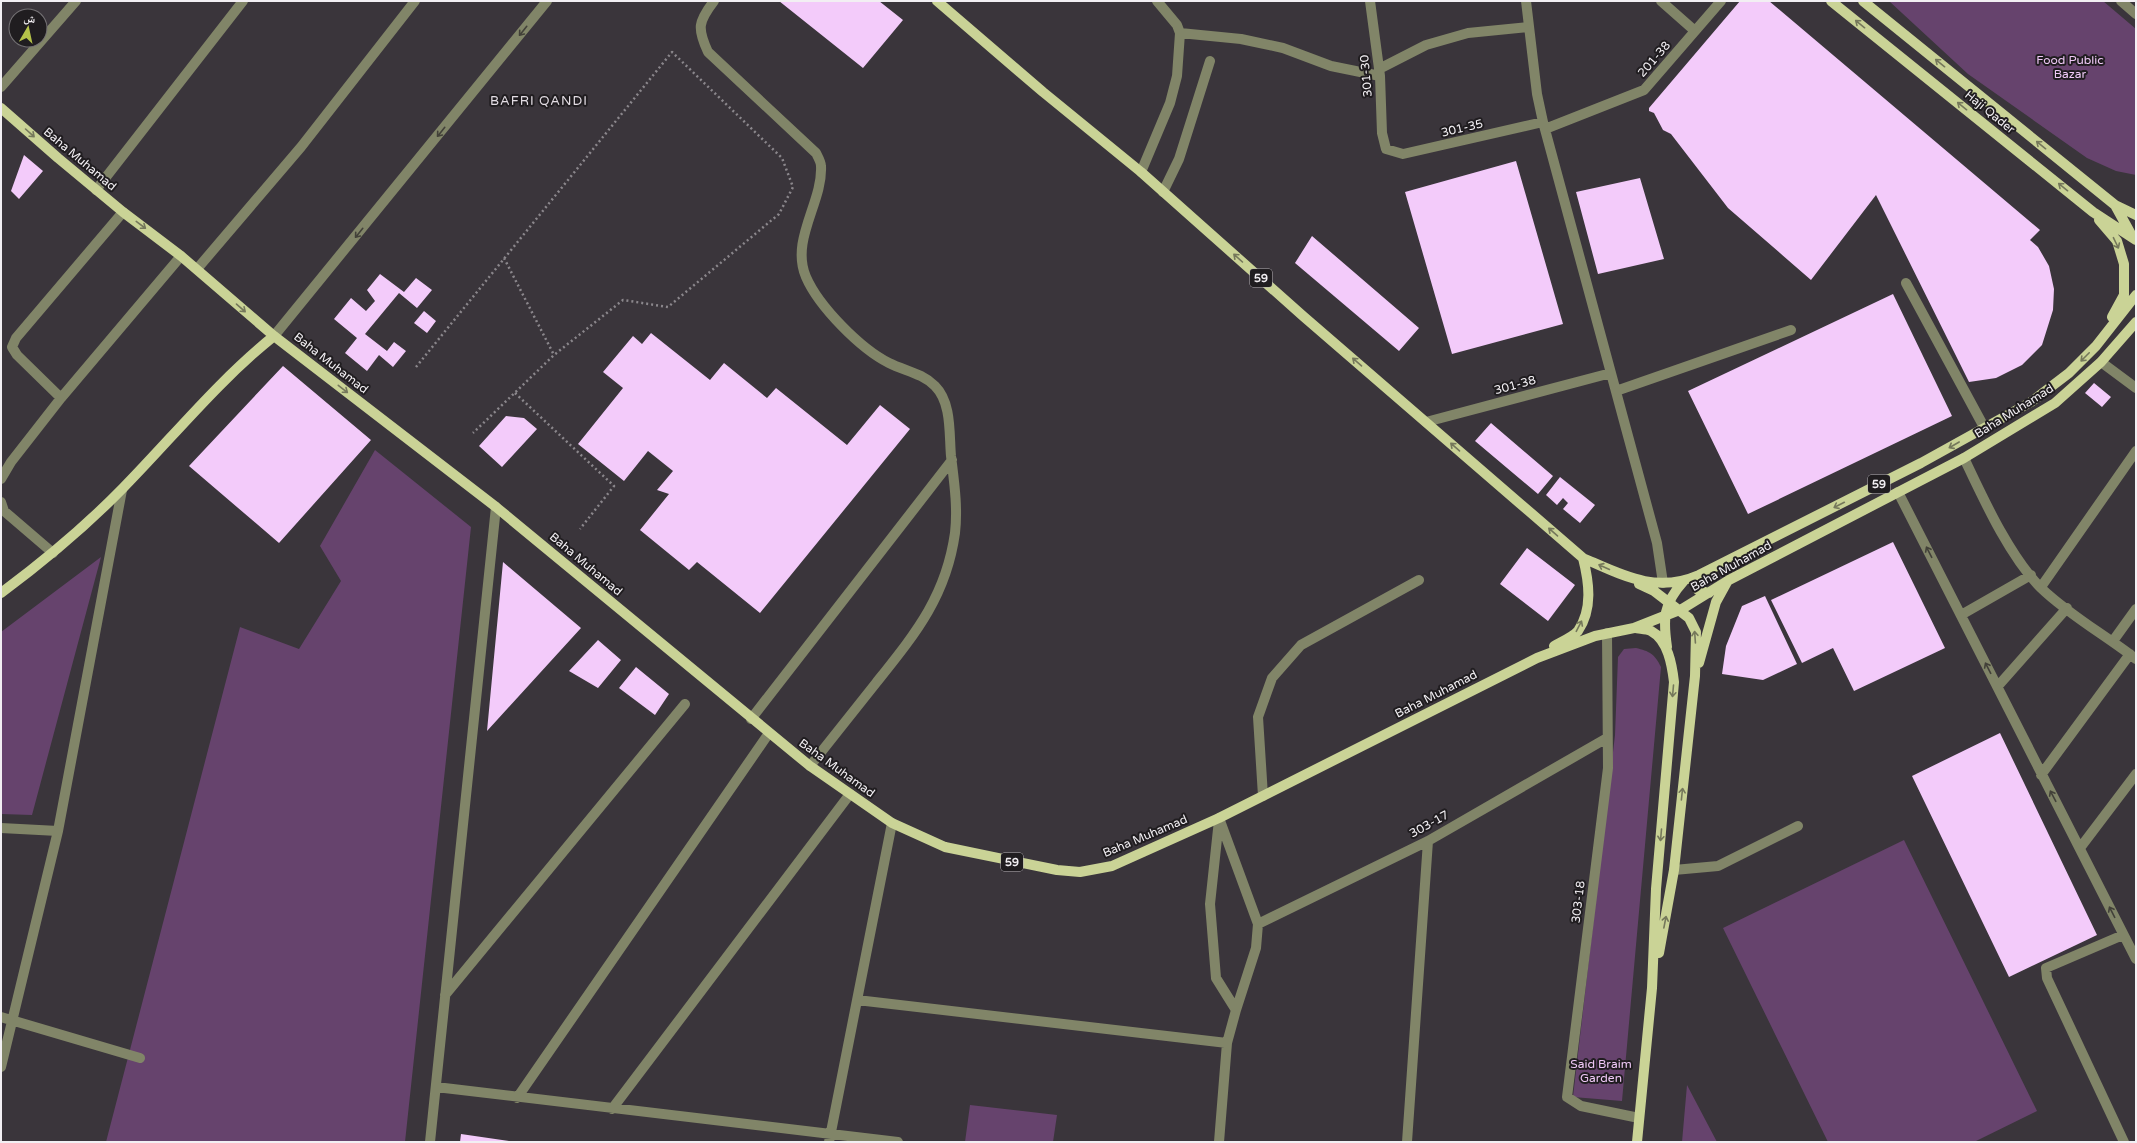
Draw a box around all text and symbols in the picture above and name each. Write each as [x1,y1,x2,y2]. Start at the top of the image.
north arrow [8,8,48,48]
text: ش [23,11,37,27]
one-way arrow [1855,20,1866,29]
one-way arrow [518,26,527,37]
street label: 201-38 [1635,38,1673,80]
park label: Food Public Bazar [2036,53,2104,81]
street label: 301-30 [1357,54,1375,98]
one-way arrow [1935,59,1946,68]
street label: Haji Qader [1962,88,2018,137]
district label: BAFRI QANDI [490,93,588,109]
one-way arrow [1956,101,1967,110]
street label: 301-35 [1440,116,1484,140]
street label: Baha Muhamad [41,125,119,193]
one-way arrow [436,127,445,138]
one-way arrow [25,129,35,138]
one-way arrow [2036,141,2047,149]
one-way arrow [2057,183,2068,192]
one-way arrow [135,221,146,230]
one-way arrow [354,227,363,238]
one-way arrow [2113,237,2120,249]
one-way arrow [1233,253,1243,263]
road number: 59 [1250,269,1272,287]
one-way arrow [236,303,247,312]
street label: Baha Muhamad [291,330,371,396]
one-way arrow [2080,352,2090,362]
one-way arrow [1351,358,1362,367]
street label: 301-38 [1493,373,1537,397]
street label: Baha Muhamad [1972,381,2056,441]
one-way arrow [337,385,348,393]
one-way arrow [1948,441,1960,449]
one-way arrow [1450,443,1460,452]
road number: 59 [1868,475,1890,493]
one-way arrow [1833,502,1845,509]
one-way arrow [1548,528,1559,537]
street label: Baha Muhamad [547,530,625,598]
street label: Baha Muhamad [1688,538,1774,594]
one-way arrow [1925,546,1932,558]
one-way arrow [1598,563,1610,570]
one-way arrow [1576,621,1583,633]
one-way arrow [1691,630,1698,643]
one-way arrow [1984,662,1991,674]
street label: Baha Muhamad [1393,667,1479,721]
one-way arrow [1670,684,1677,697]
street label: Baha Muhamad [796,736,878,800]
one-way arrow [1679,788,1686,801]
one-way arrow [2048,790,2056,802]
street label: 303-17 [1407,808,1451,840]
street label: Baha Muhamad [1101,812,1189,860]
one-way arrow [1657,828,1664,841]
road number: 59 [1001,853,1023,871]
street label: 303-18 [1568,880,1588,924]
one-way arrow [2108,906,2115,918]
one-way arrow [1661,916,1669,929]
park label: Said Braim Garden [1570,1057,1632,1085]

